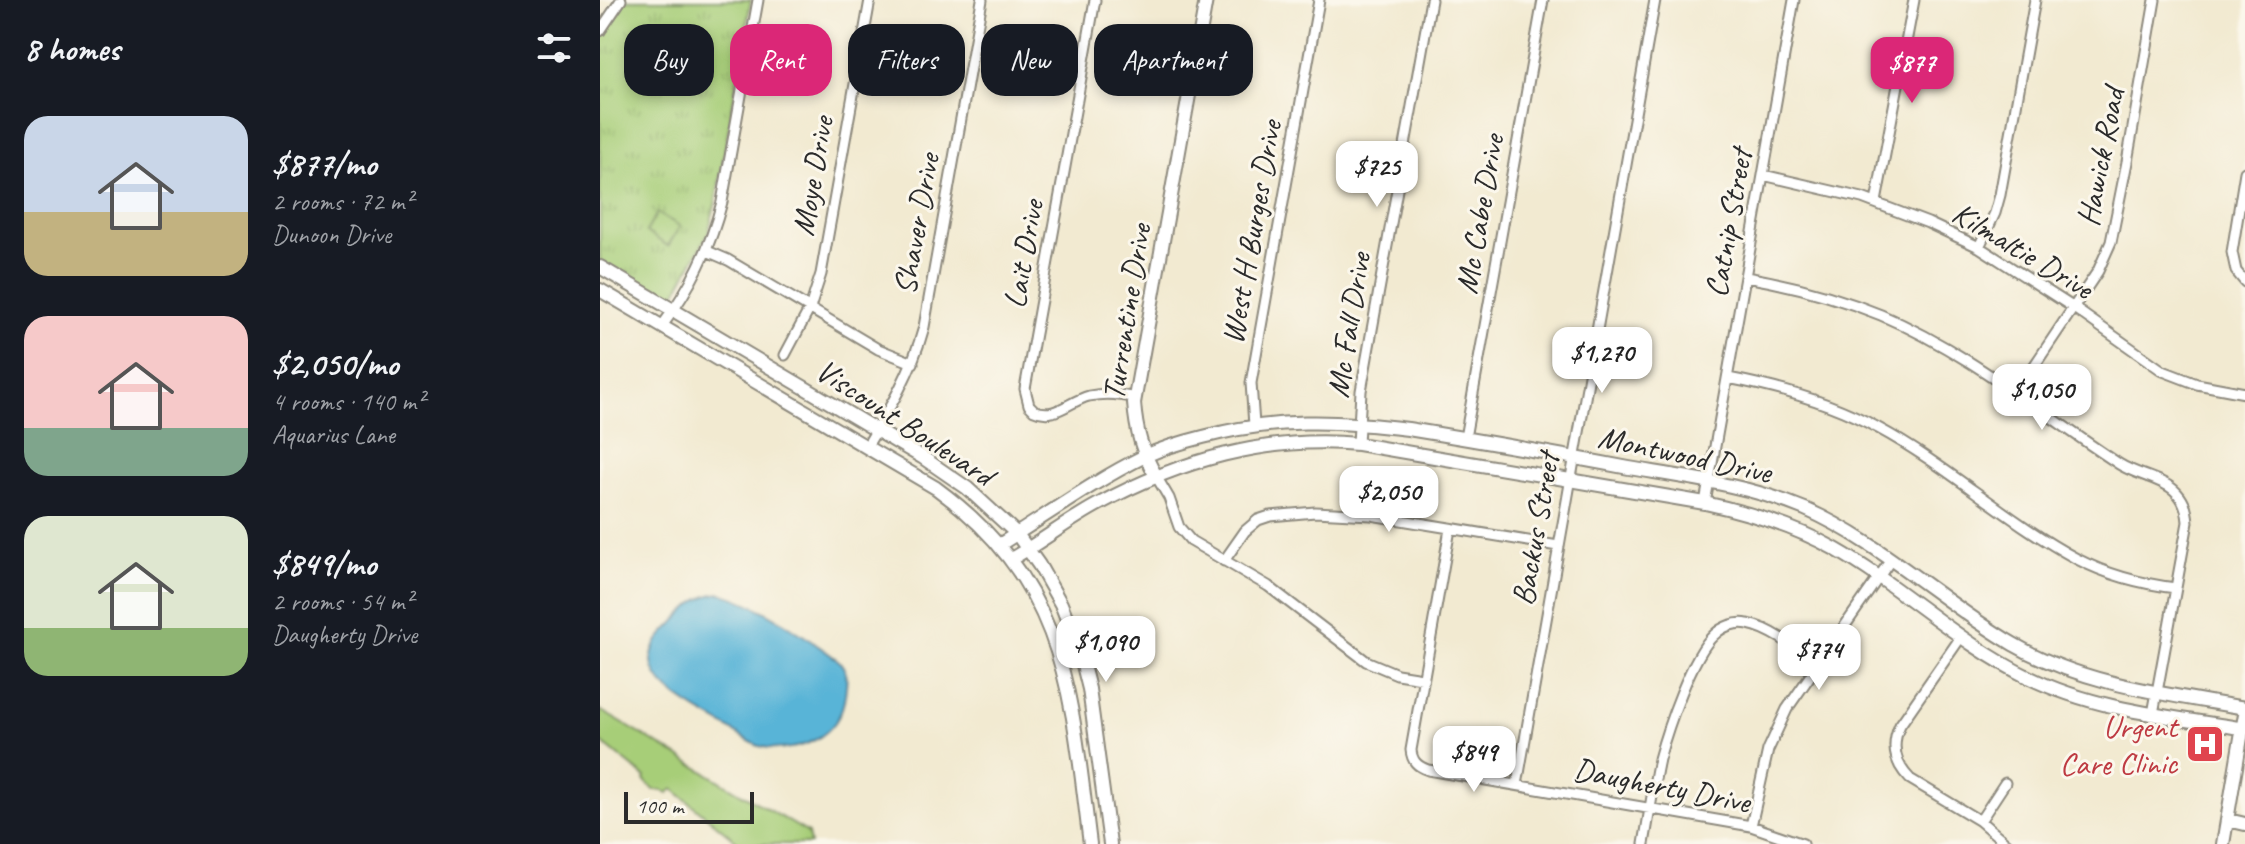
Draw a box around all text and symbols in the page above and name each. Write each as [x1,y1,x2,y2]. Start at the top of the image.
chip: Buy [624,24,714,96]
chip: Rent [730,24,832,96]
chip: Filters [848,24,965,96]
chip: New [981,24,1078,96]
chip: Apartment [1094,24,1253,96]
icon: filters [532,26,576,70]
text: 8 homes [24,27,120,70]
pin: $877 [1865,37,1959,105]
text: $877 [1889,46,1935,79]
street label: Hawick Road [2067,80,2135,230]
street label: Moye Drive [782,111,844,239]
street label: West H Burges Drive [1212,115,1292,347]
street label: Mc Cabe Drive [1445,129,1514,297]
pin: $725 [1330,141,1424,209]
text: $877/mo [272,142,376,185]
street label: Catnip Street [1695,142,1762,300]
icon: home [88,148,184,244]
street label: Shaver Drive [884,148,950,298]
text: $725 [1354,150,1400,183]
text: 2 rooms · 72 m² [272,185,413,218]
street label: Kilmaltie Drive [1945,192,2103,310]
street label: Lait Drive [994,194,1054,311]
text: Dunoon Drive [272,218,391,251]
street label: Turrentine Drive [1092,219,1161,403]
street label: Mc Fall Drive [1317,247,1381,400]
pin: $1,270 [1537,327,1667,395]
text: $1,270 [1570,336,1634,369]
text: $2,050/mo [272,342,398,385]
icon: home [88,348,184,444]
street label: Viscount Boulevard [808,350,1006,498]
pin: $1,050 [1977,364,2107,432]
text: $1,050 [2010,373,2074,406]
text: 4 rooms · 140 m² [272,385,424,418]
street label: Montwood Drive [1595,416,1778,493]
text: Aquarius Lane [272,418,395,451]
street label: Backus Street [1502,445,1570,608]
pin: $2,050 [1324,466,1454,534]
text: $2,050 [1357,475,1421,508]
text: $849/mo [272,542,376,585]
icon: home [88,548,184,644]
text: 2 rooms · 54 m² [272,585,413,618]
pin: $1,090 [1041,616,1171,684]
text: Daugherty Drive [272,618,417,651]
pin: $774 [1772,624,1866,692]
text: $1,090 [1074,625,1138,658]
text: $774 [1796,633,1842,666]
place label: Urgent Care Clinic [2060,706,2180,784]
hospital icon: Urgent Care Clinic [2184,723,2226,765]
pin: $849 [1427,726,1521,794]
text: $849 [1451,735,1497,768]
street label: Daugherty Drive [1570,748,1756,823]
scale bar [624,788,754,824]
text: 100 m [636,792,683,820]

